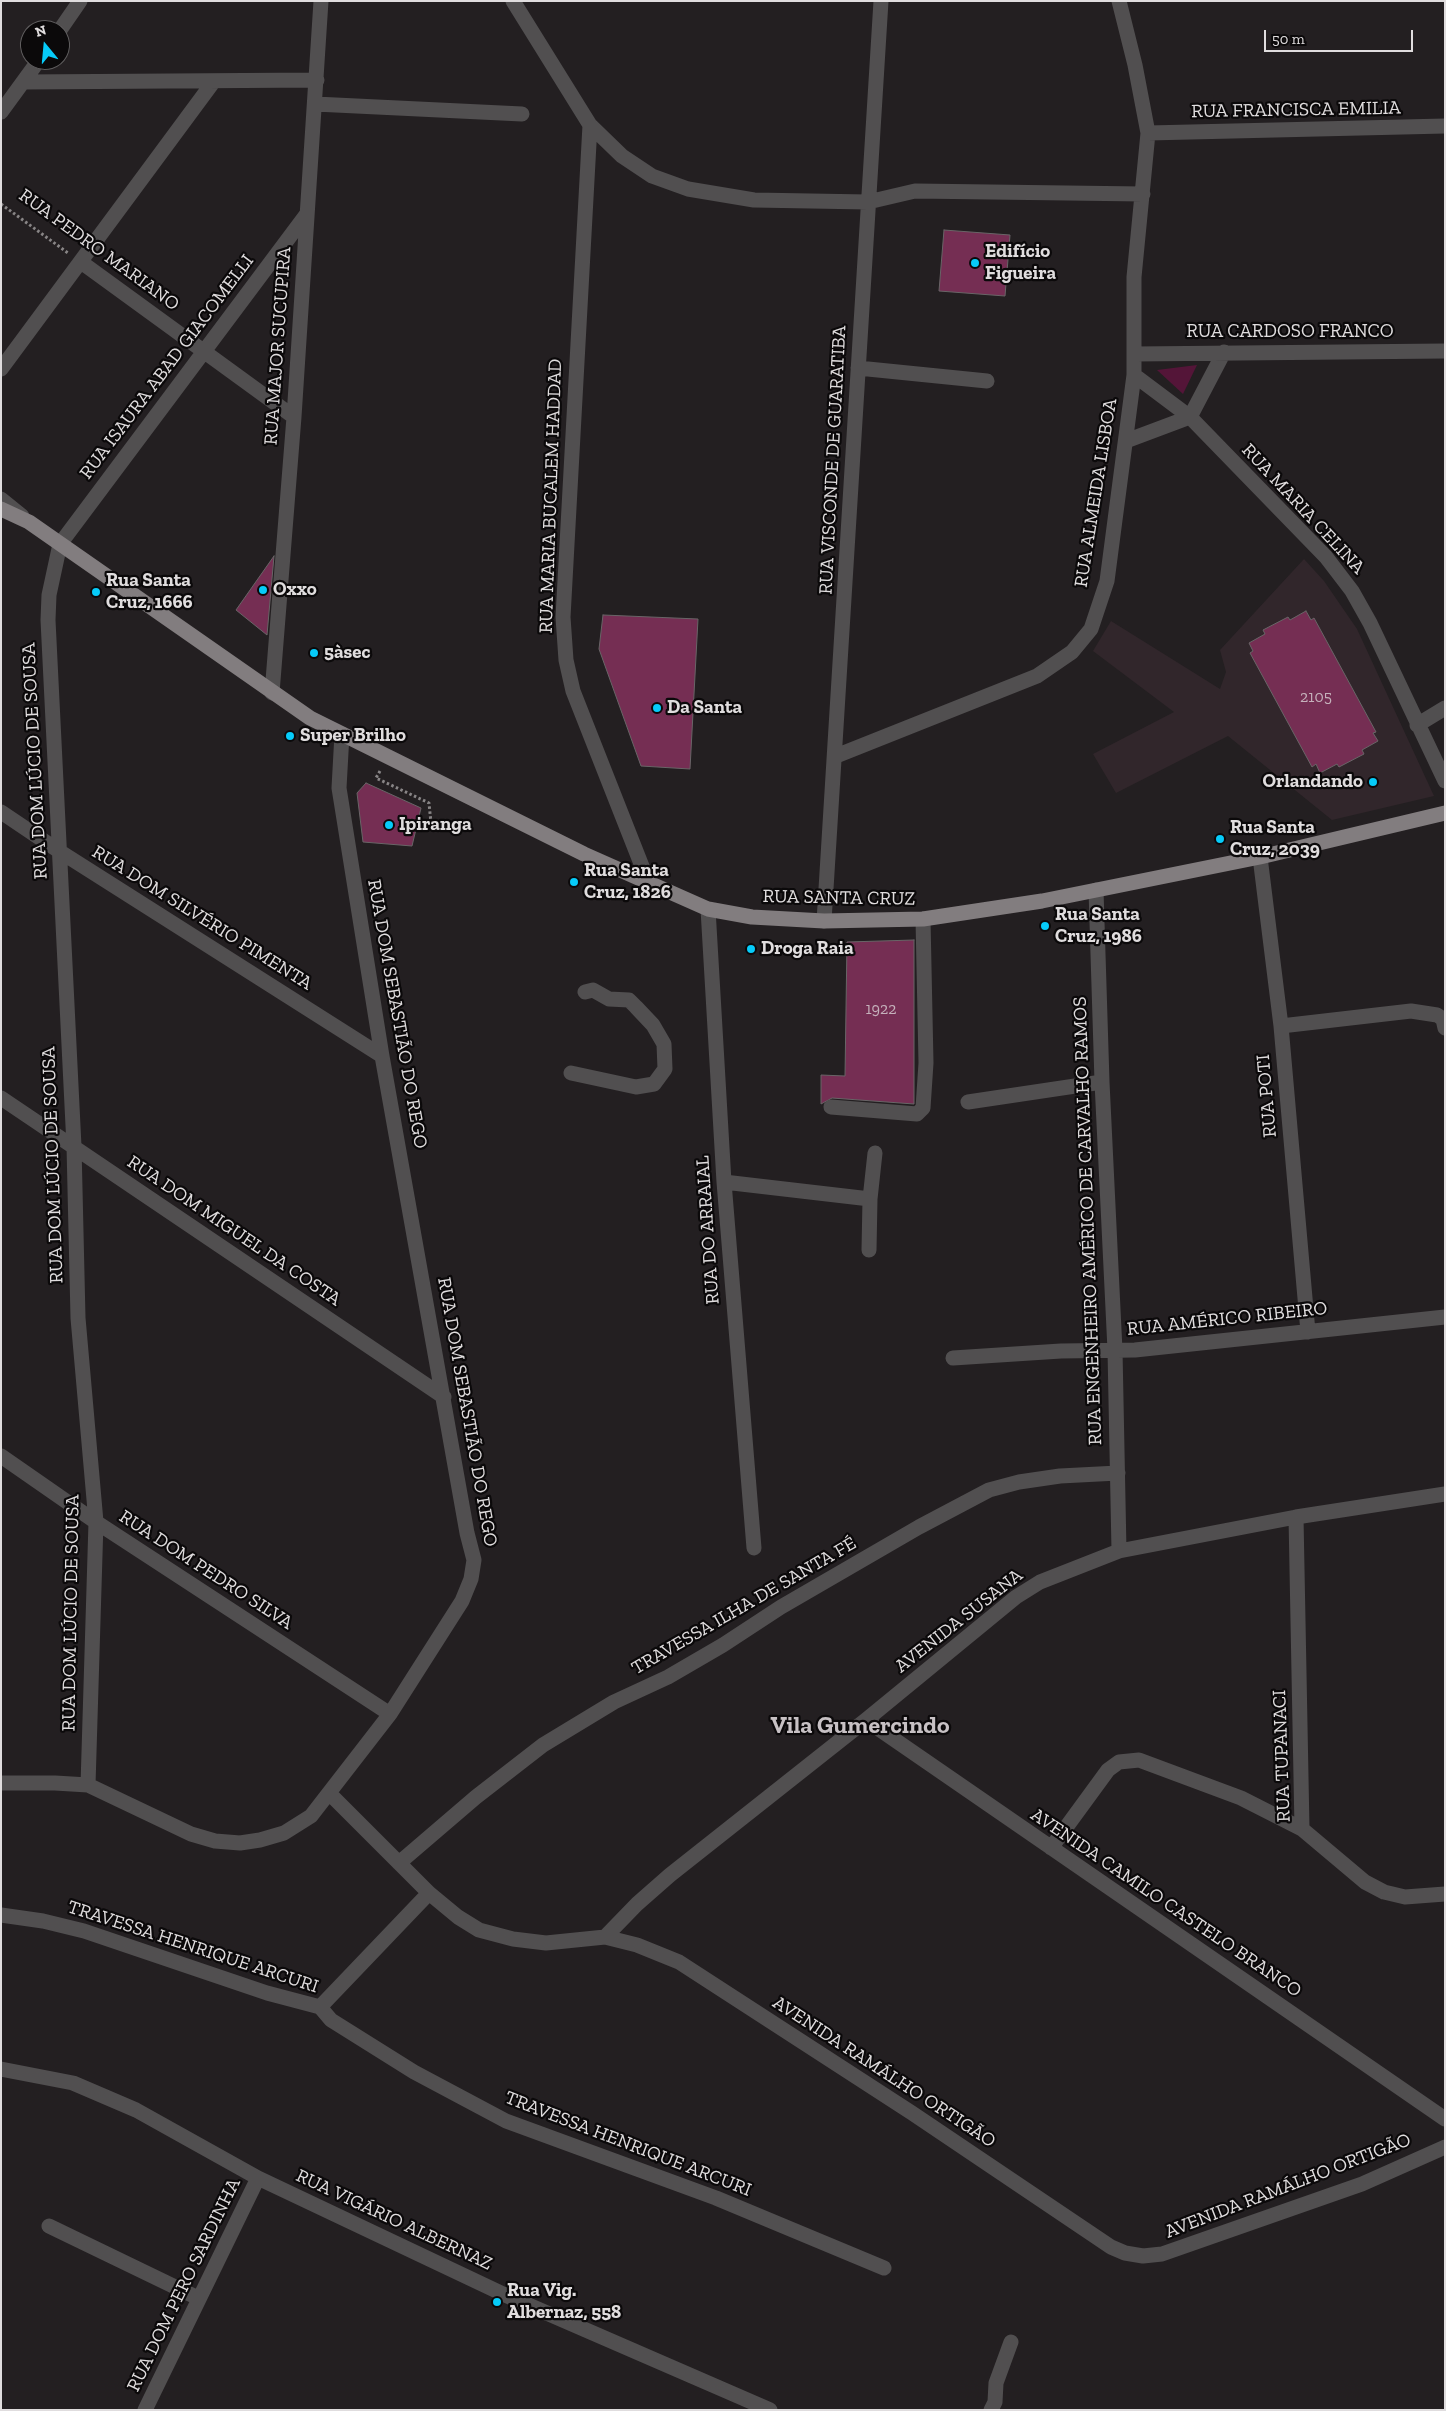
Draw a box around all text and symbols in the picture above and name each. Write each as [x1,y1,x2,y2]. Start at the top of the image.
north arrow [20,20,70,70]
scale bar [1266,20,1415,52]
text: N [33,21,48,41]
text: 50 m [1272,30,1305,48]
street label: RUA FRANCISCA EMILIA [1191,97,1401,123]
street label: RUA PEDRO MARIANO [14,184,184,316]
place label: Edifício Figueira [985,241,1056,285]
street label: RUA MAJOR SUCUPIRA [260,246,296,446]
street label: RUA ISAURA ABAD GIACOMELLI [75,250,259,484]
marker: Edifício Figueira [969,257,981,269]
street label: RUA CARDOSO FRANCO [1186,321,1394,343]
street label: RUA VISCONDE DE GUARATIBA [815,325,851,595]
street label: RUA MARIA BUCALEM HADDAD [535,358,567,634]
street label: RUA ALMEIDA LISBOA [1070,397,1122,589]
street label: RUA MARIA CELINA [1237,439,1369,579]
place label: Rua Santa Cruz, 1666 [106,570,193,614]
place label: Oxxo [273,579,317,601]
marker: Oxxo [257,584,269,596]
marker: Rua Santa Cruz, 1666 [90,586,102,598]
street label: RUA DOM LÚCIO DE SOUSA [17,642,53,880]
place label: 5àsec [324,642,370,664]
marker: 5àsec [308,647,320,659]
house number: 2105 [1300,687,1332,707]
place label: Da Santa [667,697,742,719]
marker: Da Santa [651,702,663,714]
place label: Super Brilho [300,725,406,747]
marker: Super Brilho [284,730,296,742]
place label: Orlandando [1262,771,1363,793]
marker: Orlandando [1367,776,1379,788]
place label: Ipiranga [399,814,472,836]
place label: Rua Santa Cruz, 2039 [1230,817,1320,861]
marker: Ipiranga [383,819,395,831]
marker: Rua Santa Cruz, 2039 [1214,833,1226,845]
street label: RUA DOM SILVÉRIO PIMENTA [88,841,316,995]
place label: Rua Santa Cruz, 1826 [584,860,671,904]
marker: Rua Santa Cruz, 1826 [568,876,580,888]
street label: RUA DOM SEBASTIÃO DO REGO [362,878,432,1150]
street label: RUA SANTA CRUZ [762,885,916,911]
place label: Rua Santa Cruz, 1986 [1055,904,1142,948]
marker: Rua Santa Cruz, 1986 [1039,920,1051,932]
place label: Droga Raia [761,938,854,960]
marker: Droga Raia [745,943,757,955]
street label: RUA ENGENHEIRO AMÉRICO DE CARVALHO RAMOS [1069,996,1107,1446]
house number: 1922 [865,999,897,1019]
street label: RUA DOM LÚCIO DE SOUSA [37,1046,69,1284]
street label: RUA POTI [1252,1053,1282,1139]
street label: RUA DOM MIGUEL DA COSTA [123,1151,345,1311]
street label: RUA DO ARRAIAL [691,1155,725,1305]
street label: RUA DOM SEBASTIÃO DO REGO [432,1276,502,1548]
street label: RUA AMÉRICO RIBEIRO [1126,1297,1328,1341]
street label: RUA DOM LÚCIO DE SOUSA [58,1494,84,1732]
street label: RUA DOM PEDRO SILVA [115,1505,297,1635]
street label: TRAVESSA ILHA DE SANTA FÉ [628,1532,860,1680]
street label: AVENIDA SUSANA [891,1564,1027,1678]
street label: RUA TUPANACI [1268,1689,1296,1823]
district label: Vila Gumercindo [771,1712,949,1740]
street label: AVENIDA CAMILO CASTELO BRANCO [1026,1804,1306,2002]
street label: TRAVESSA HENRIQUE ARCURI [65,1896,321,1998]
street label: AVENIDA RAMÁLHO ORTIGÃO [768,1991,1000,2153]
street label: TRAVESSA HENRIQUE ARCURI [501,2086,755,2202]
street label: AVENIDA RAMÁLHO ORTIGÃO [1162,2129,1414,2243]
street label: RUA VIGÁRIO ALBERNAZ [292,2164,496,2276]
street label: RUA DOM PERO SARDINHA [122,2175,246,2395]
place label: Rua Vig. Albernaz, 558 [507,2280,621,2324]
marker: Rua Vig. Albernaz, 558 [491,2296,503,2308]

